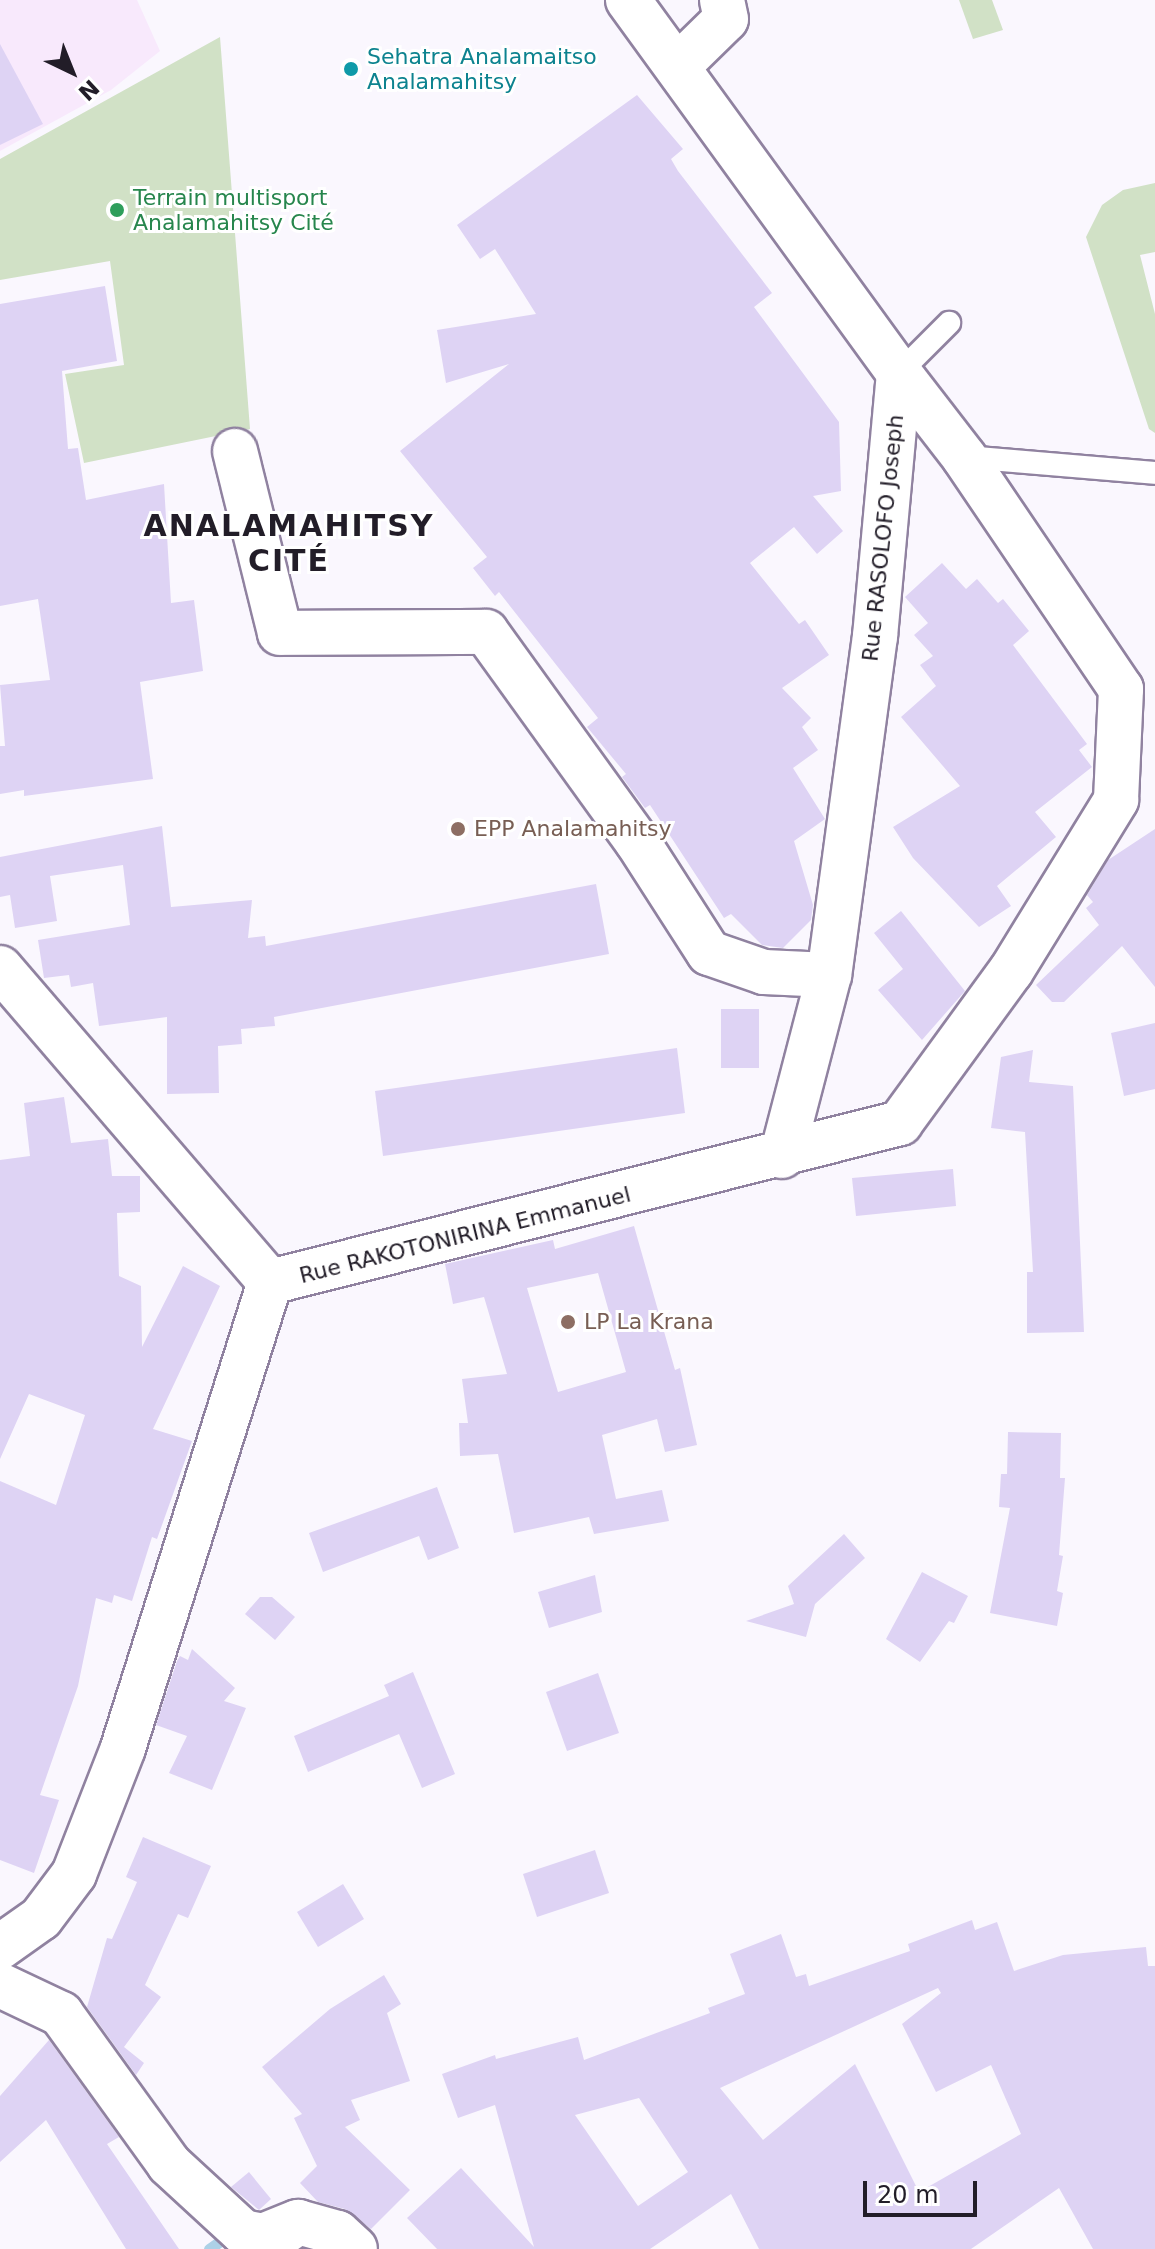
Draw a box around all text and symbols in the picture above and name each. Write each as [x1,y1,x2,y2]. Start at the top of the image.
north arrow [32,32,112,112]
place label: Sehatra Analamaitso Analamahitsy [367,43,597,94]
marker: Sehatra Analamaitso Analamahitsy [342,60,360,78]
text: N [73,74,104,105]
place label: Terrain multisport Analamahitsy Cité [133,184,334,236]
marker: Terrain multisport Analamahitsy Cité [108,201,126,219]
street label: Rue RASOLOFO Joseph [857,413,909,663]
district label: ANALAMAHITSY CITÉ [143,508,435,578]
place label: EPP Analamahitsy [474,816,672,842]
marker: EPP Analamahitsy [449,820,467,838]
street label: Rue RAKOTONIRINA Emmanuel [297,1181,633,1289]
place label: LP La Krana [584,1309,714,1335]
marker: LP La Krana [559,1313,577,1331]
scale bar [867,2165,981,2215]
text: 20 m [877,2181,939,2209]

